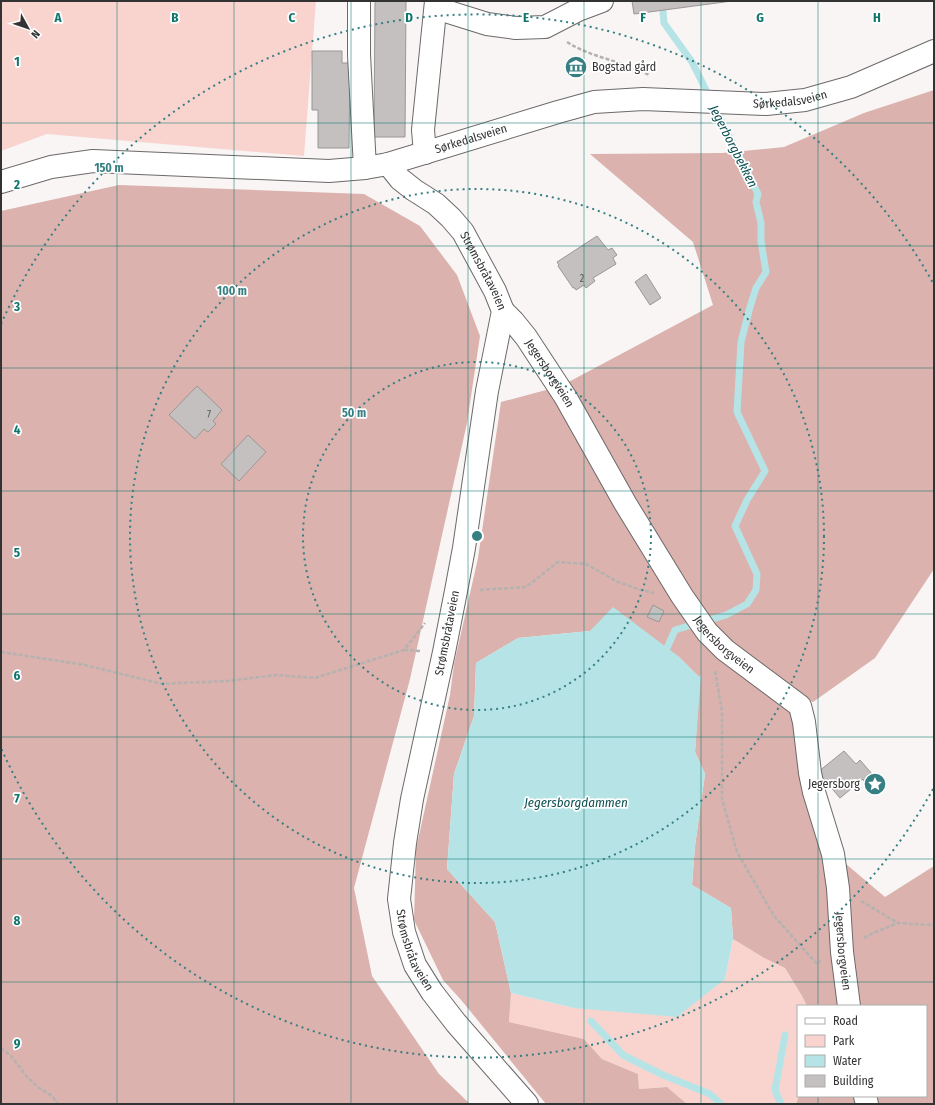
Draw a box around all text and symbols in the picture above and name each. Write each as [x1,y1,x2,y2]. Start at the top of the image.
north arrow [8,8,48,48]
text: A [53,10,62,25]
text: B [171,10,179,25]
text: C [289,10,296,25]
text: D [405,10,413,25]
text: E [523,10,529,25]
text: F [640,10,646,25]
text: G [756,10,764,25]
text: H [873,10,881,25]
text: N [28,27,42,41]
text: 1 [14,54,20,69]
museum icon: Bogstad gård [563,54,589,80]
place label: Bogstad gård [592,60,656,74]
street label: Sørkedalsveien [753,87,829,111]
water label: Jegerborgbekken [706,102,761,190]
street label: Sørkedalsveien [433,121,509,156]
text: 150 m [94,161,124,175]
text: 2 [13,177,20,192]
street label: Strømsbråtaveien [457,229,509,312]
house number: 2 [580,273,585,285]
text: 100 m [217,284,247,298]
text: 3 [13,299,20,314]
street label: Jegersborgveien [522,336,577,410]
text: 50 m [342,406,366,420]
house number: 7 [207,409,211,421]
text: 4 [14,422,21,437]
centre of rings [470,529,484,543]
text: 5 [14,545,20,560]
street label: Strømsbråtaveien [432,589,462,677]
street label: Jegersborgveien [691,613,757,676]
text: 6 [14,668,21,683]
place icon: Jegersborg [862,771,888,797]
place label: Jegersborg [808,777,860,791]
text: 7 [14,791,20,806]
water label: Jegersborgdammen [523,795,628,810]
street label: Strømsbråtaveien [394,908,436,993]
street label: Jegersborgveien [833,912,854,991]
text: 8 [14,913,21,928]
legend [797,1005,927,1097]
text: Road [833,1014,858,1028]
text: Park [833,1034,855,1048]
text: 9 [14,1036,21,1051]
text: Water [833,1054,862,1068]
text: Building [833,1074,874,1088]

